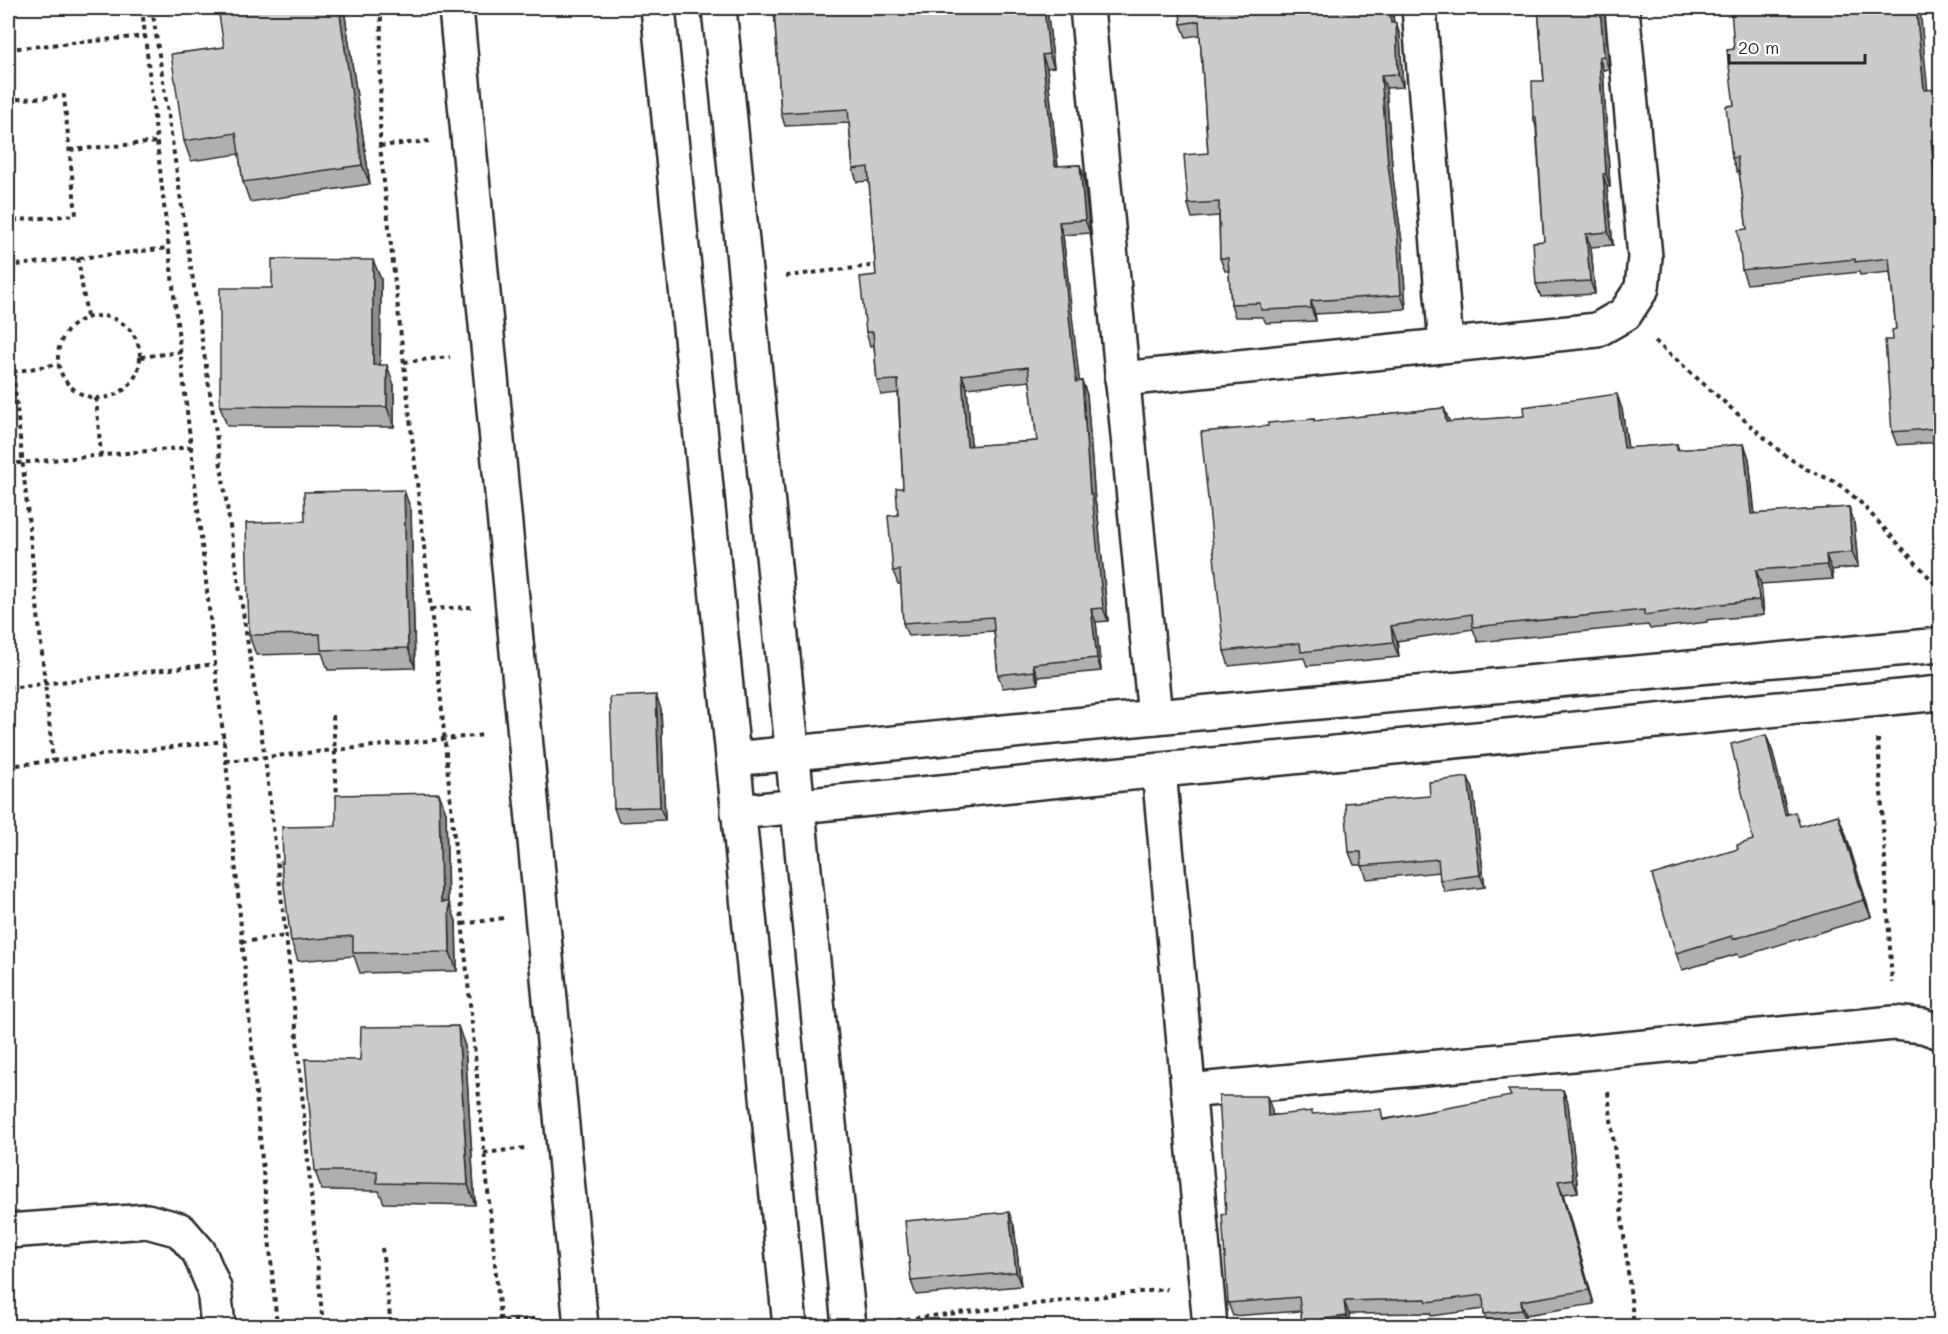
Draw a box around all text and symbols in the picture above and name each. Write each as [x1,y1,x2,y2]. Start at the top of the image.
scale bar [1729,27,1866,65]
text: 20 m [1738,35,1779,59]

